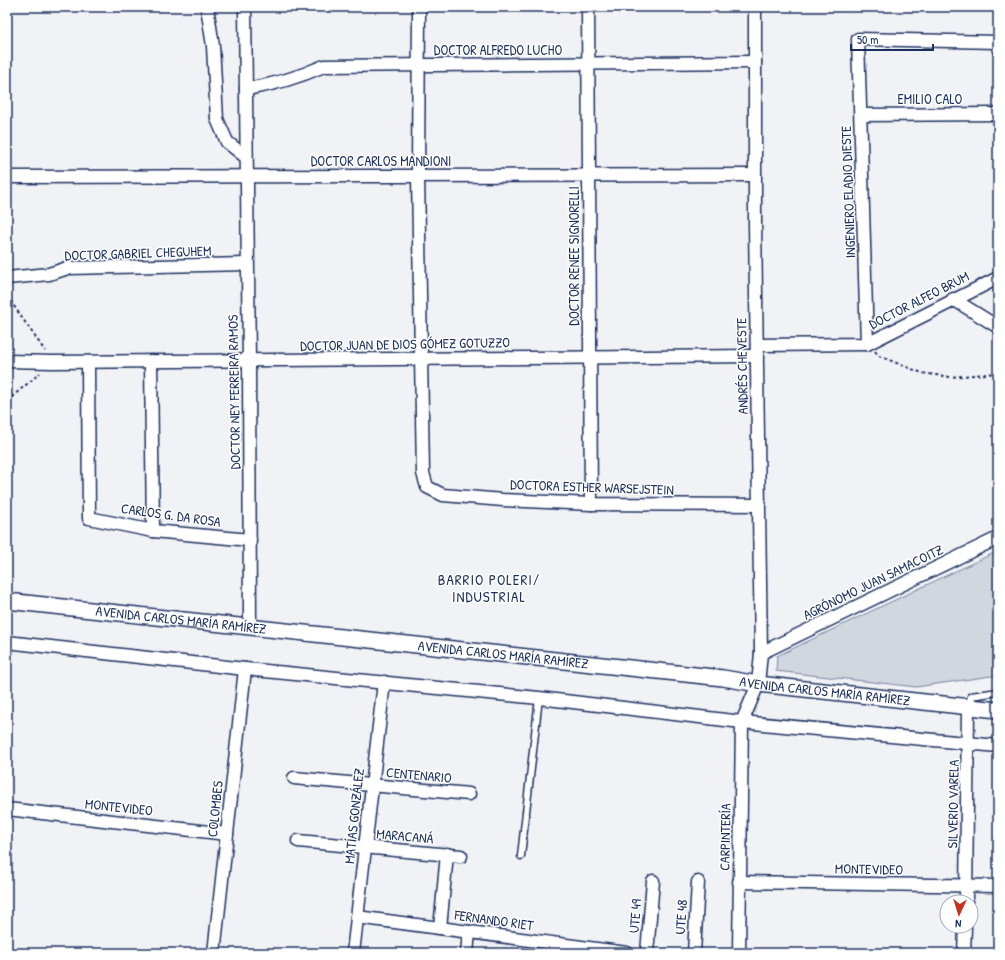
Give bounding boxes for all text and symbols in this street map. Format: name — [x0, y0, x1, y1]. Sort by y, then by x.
scale bar — [851, 26, 933, 52]
text: 50 m — [857, 31, 878, 48]
street label: DOCTOR ALFREDO LUCHO — [434, 40, 562, 59]
street label: EMILIO CALO — [898, 89, 963, 108]
street label: INGENIERO ELADIO DIESTE — [836, 126, 859, 259]
street label: DOCTOR CARLOS MANDIONI — [311, 151, 451, 170]
street label: DOCTOR RENEE SIGNORELLI — [564, 186, 583, 326]
street label: DOCTOR GABRIEL CHEGUHEM — [64, 240, 212, 265]
street label: DOCTOR ALFEO BRUM — [865, 266, 972, 333]
street label: DOCTOR NEY FERREIRA RAMOS — [223, 314, 244, 470]
street label: ANDRÉS CHEVESTE — [731, 317, 752, 415]
street label: DOCTOR JUAN DE DIOS GÓMEZ GOTUZZO — [300, 332, 510, 355]
street label: DOCTORA ESTHER WARSEJSTEIN — [510, 474, 674, 499]
street label: CARLOS G. DA ROSA — [120, 498, 222, 531]
street label: AGRÓNOMO JUAN SAMACOITZ — [800, 539, 946, 624]
district label: BARRIO POLERI/ INDUSTRIAL — [438, 569, 540, 607]
street label: AVENIDA CARLOS MARÍA RAMÍREZ — [95, 601, 267, 638]
street label: AVENIDA CARLOS MARÍA RAMÍREZ — [417, 635, 589, 672]
street label: AVENIDA CARLOS MARÍA RAMÍREZ — [738, 671, 911, 709]
street label: SILVERIO VARELA — [942, 759, 963, 849]
street label: CENTENARIO — [385, 762, 453, 787]
street label: MATÍAS GONZÁLEZ — [339, 767, 368, 865]
street label: COLOMBES — [202, 779, 227, 838]
street label: MONTEVIDEO — [84, 793, 154, 820]
street label: CARPINTERÍA — [714, 803, 735, 871]
street label: MARACANÁ — [376, 824, 434, 847]
street label: MONTEVIDEO — [835, 858, 903, 879]
north arrow — [939, 894, 979, 934]
street label: UTE 49 — [624, 898, 645, 934]
street label: UTE 48 — [670, 899, 691, 935]
street label: FERNANDO RIET — [452, 904, 535, 935]
text: N — [955, 917, 962, 931]

